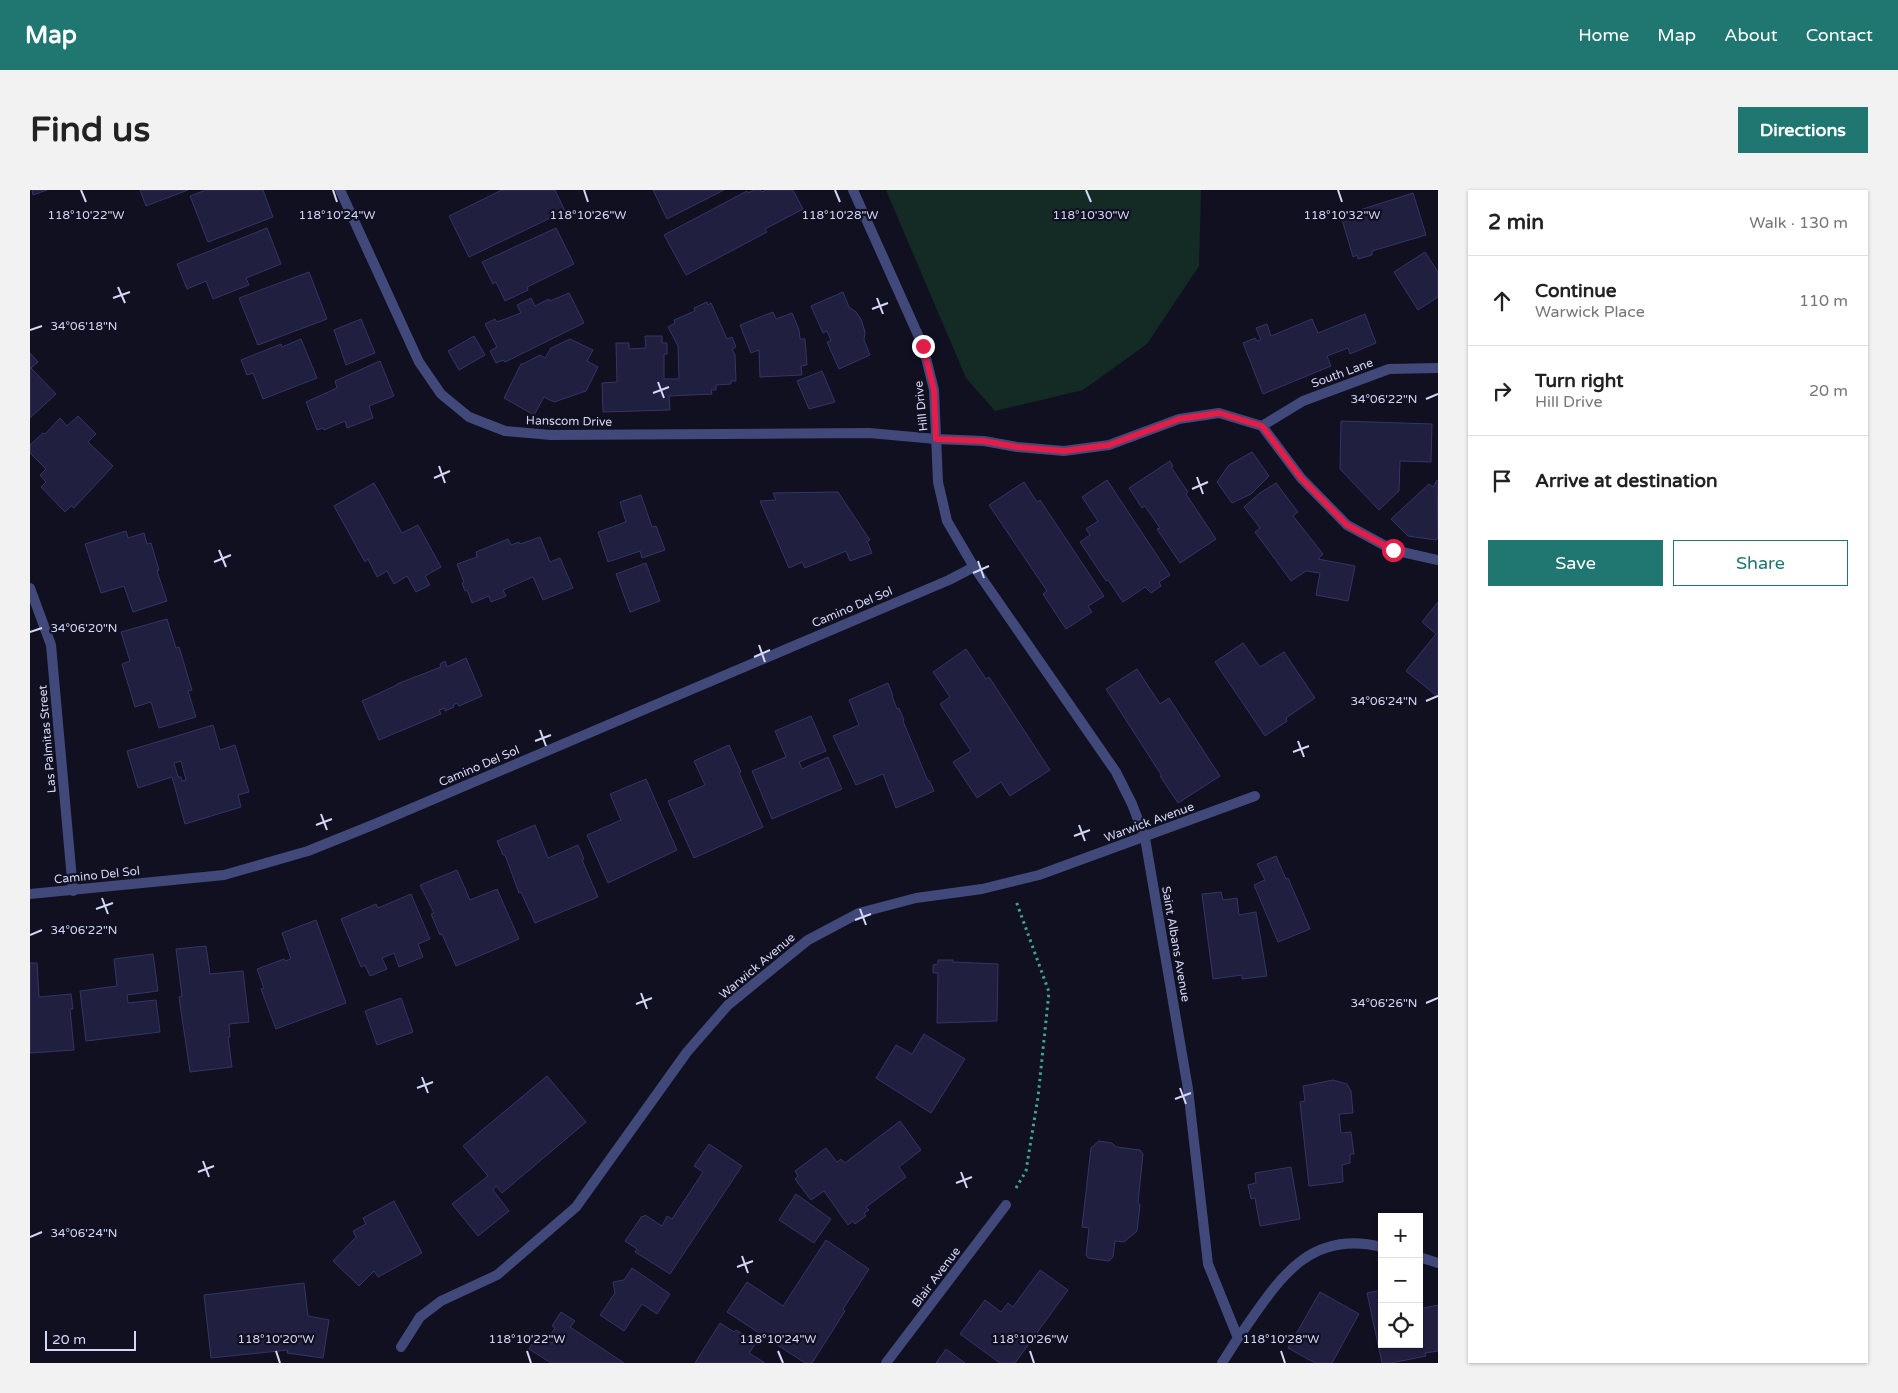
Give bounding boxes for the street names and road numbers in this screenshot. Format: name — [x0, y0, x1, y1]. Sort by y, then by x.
street label: South Lane — [1309, 355, 1375, 391]
street label: Hill Drive — [911, 380, 931, 432]
street label: Hanscom Drive — [526, 413, 612, 429]
street label: Camino Del Sol — [810, 584, 894, 630]
street label: Las Palmitas Street — [35, 684, 59, 794]
street label: Camino Del Sol — [437, 743, 521, 789]
street label: Warwick Avenue — [1102, 799, 1196, 845]
street label: Camino Del Sol — [53, 864, 141, 886]
street label: Saint Albans Avenue — [1159, 885, 1193, 1003]
street label: Warwick Avenue — [716, 930, 798, 1002]
street label: Blair Avenue — [909, 1244, 963, 1310]

